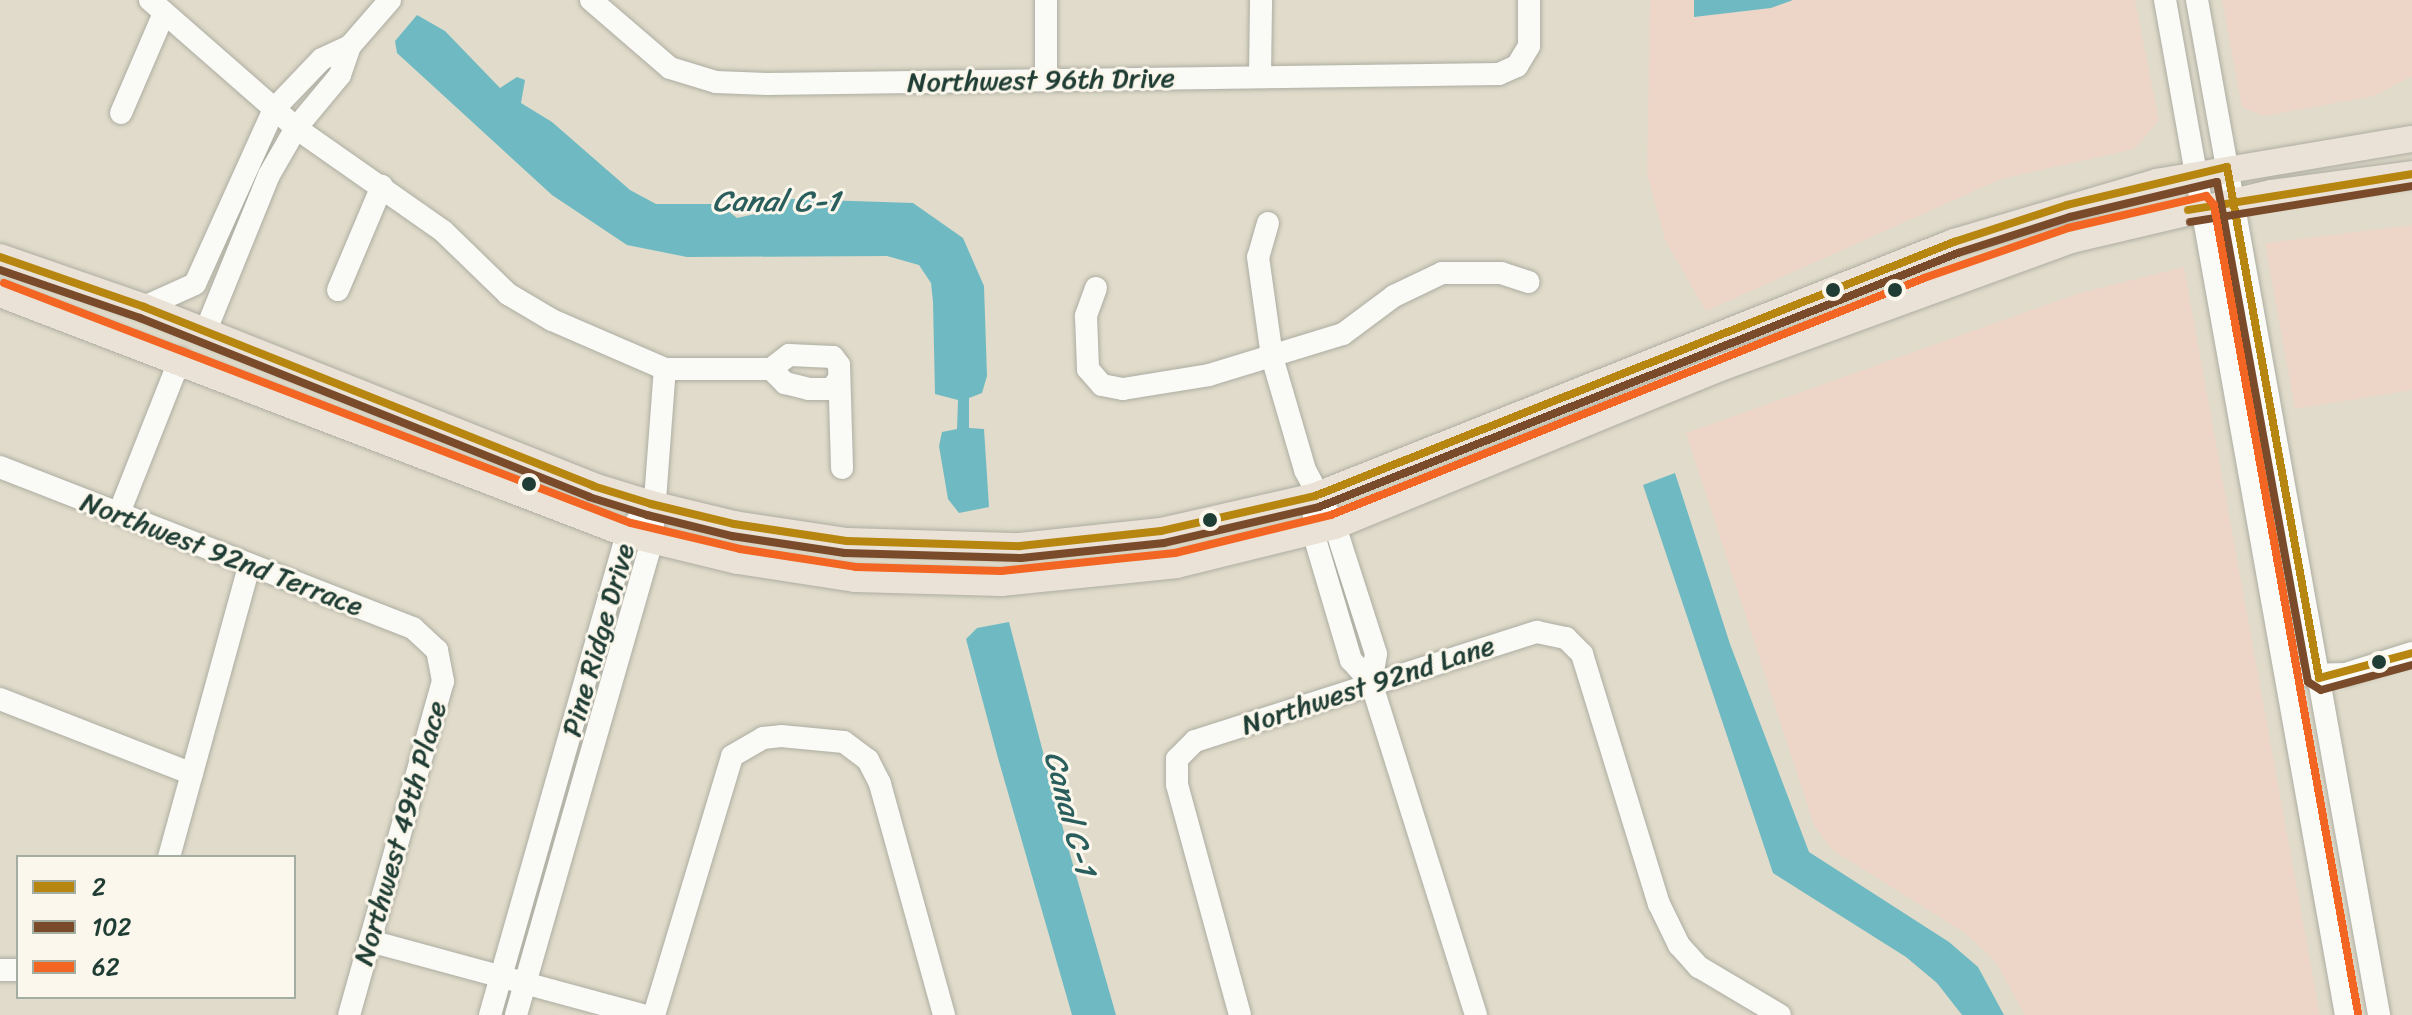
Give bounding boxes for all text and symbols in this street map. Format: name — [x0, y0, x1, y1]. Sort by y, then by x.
street label: Northwest 96th Drive — [907, 61, 1175, 99]
water label: Canal C-1 — [713, 183, 839, 219]
unlabelled marker — [1825, 282, 1841, 298]
unlabelled marker — [1887, 282, 1903, 298]
unlabelled marker — [521, 476, 537, 492]
street label: Northwest 92nd Terrace — [76, 485, 368, 623]
unlabelled marker — [1202, 512, 1218, 528]
street label: Pine Ridge Drive — [554, 539, 642, 741]
street label: Northwest 92nd Lane — [1237, 628, 1499, 742]
unlabelled marker — [2371, 654, 2387, 670]
street label: Northwest 49th Place — [346, 697, 454, 969]
water label: Canal C-1 — [1036, 747, 1104, 879]
legend — [16, 855, 296, 999]
text: 2 — [92, 866, 106, 908]
text: 102 — [92, 906, 131, 948]
text: 62 — [92, 946, 119, 988]

